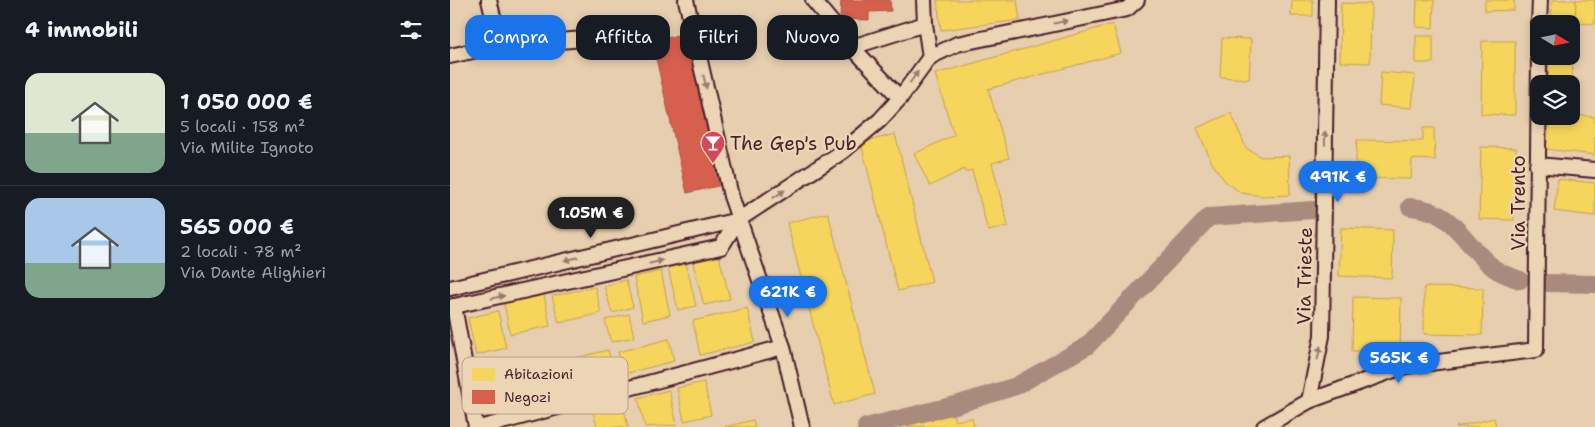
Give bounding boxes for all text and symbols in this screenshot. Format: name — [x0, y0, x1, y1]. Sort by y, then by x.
chip: Compra — [465, 15, 566, 60]
chip: Affitta — [576, 15, 670, 60]
chip: Filtri — [680, 15, 757, 60]
chip: Nuovo — [767, 15, 858, 60]
north arrow — [1530, 15, 1580, 65]
map controls — [1530, 15, 1580, 125]
text: 4 immobili — [25, 16, 138, 44]
icon: filters — [397, 16, 425, 44]
one-way arrow — [1054, 17, 1070, 25]
one-way arrow — [909, 71, 920, 84]
one-way arrow — [701, 74, 709, 89]
button: layers — [1530, 75, 1580, 125]
text: 1 050 000 € — [180, 88, 312, 116]
icon: home — [65, 93, 125, 153]
text: 5 locali · 158 m² — [180, 116, 305, 137]
bar icon: The Gep's Pub — [700, 130, 726, 164]
one-way arrow — [1321, 130, 1329, 146]
place label: The Gep's Pub — [730, 131, 857, 156]
text: Via Milite Ignoto — [180, 137, 314, 158]
street label: Via Trento — [1506, 155, 1531, 251]
pin: 491K € — [1297, 160, 1379, 203]
text: 491K € — [1310, 166, 1366, 187]
one-way arrow — [772, 189, 786, 199]
pin: 1.05M € — [545, 196, 637, 239]
text: 1.05M € — [558, 202, 624, 223]
text: 565 000 € — [180, 213, 294, 241]
icon: home — [65, 218, 125, 278]
street label: Via Trieste — [1291, 227, 1318, 325]
text: 2 locali · 78 m² — [180, 241, 302, 262]
one-way arrow — [564, 255, 579, 263]
one-way arrow — [649, 257, 665, 265]
text: Via Dante Alighieri — [180, 262, 326, 283]
pin: 621K € — [747, 276, 829, 318]
text: 621K € — [760, 281, 816, 302]
one-way arrow — [490, 293, 505, 301]
pin: 565K € — [1358, 342, 1440, 384]
one-way arrow — [1315, 345, 1323, 361]
text: 565K € — [1370, 347, 1428, 368]
legend — [462, 357, 628, 414]
text: Abitazioni — [504, 365, 573, 383]
text: Negozi — [504, 388, 551, 406]

